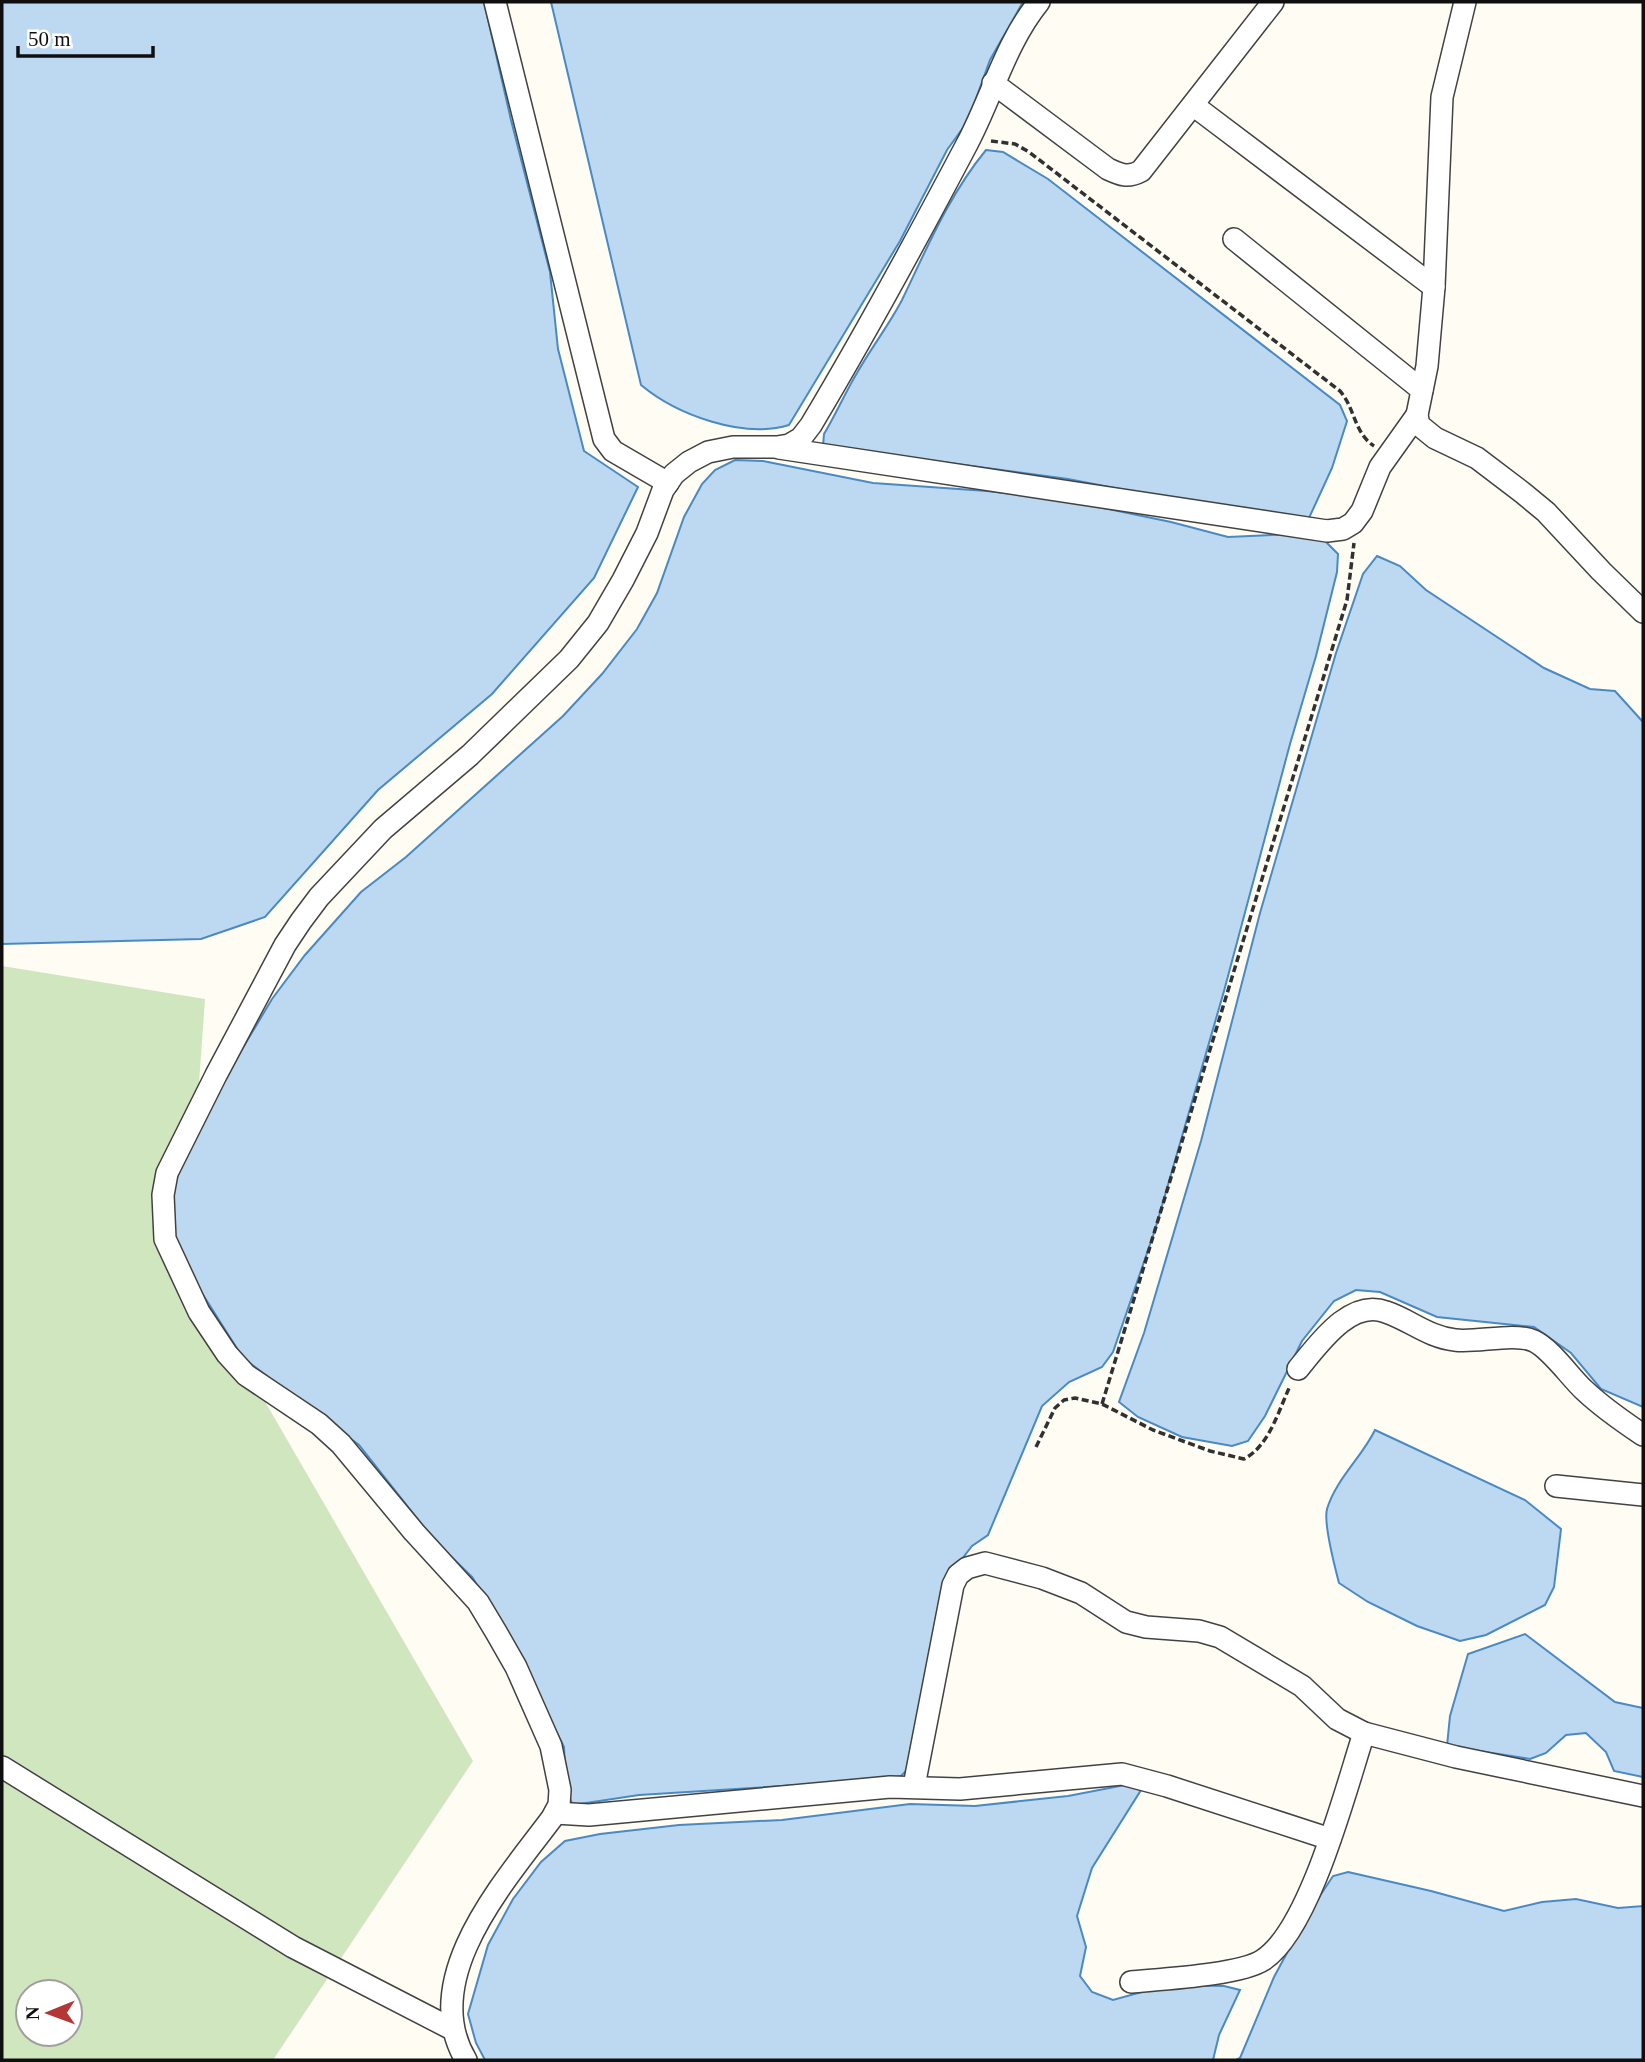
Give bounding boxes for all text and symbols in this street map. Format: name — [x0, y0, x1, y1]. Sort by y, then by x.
scale bar — [18, 14, 152, 58]
text: 50 m — [28, 27, 71, 51]
north arrow — [14, 1978, 84, 2048]
text: N — [22, 2006, 43, 2020]

